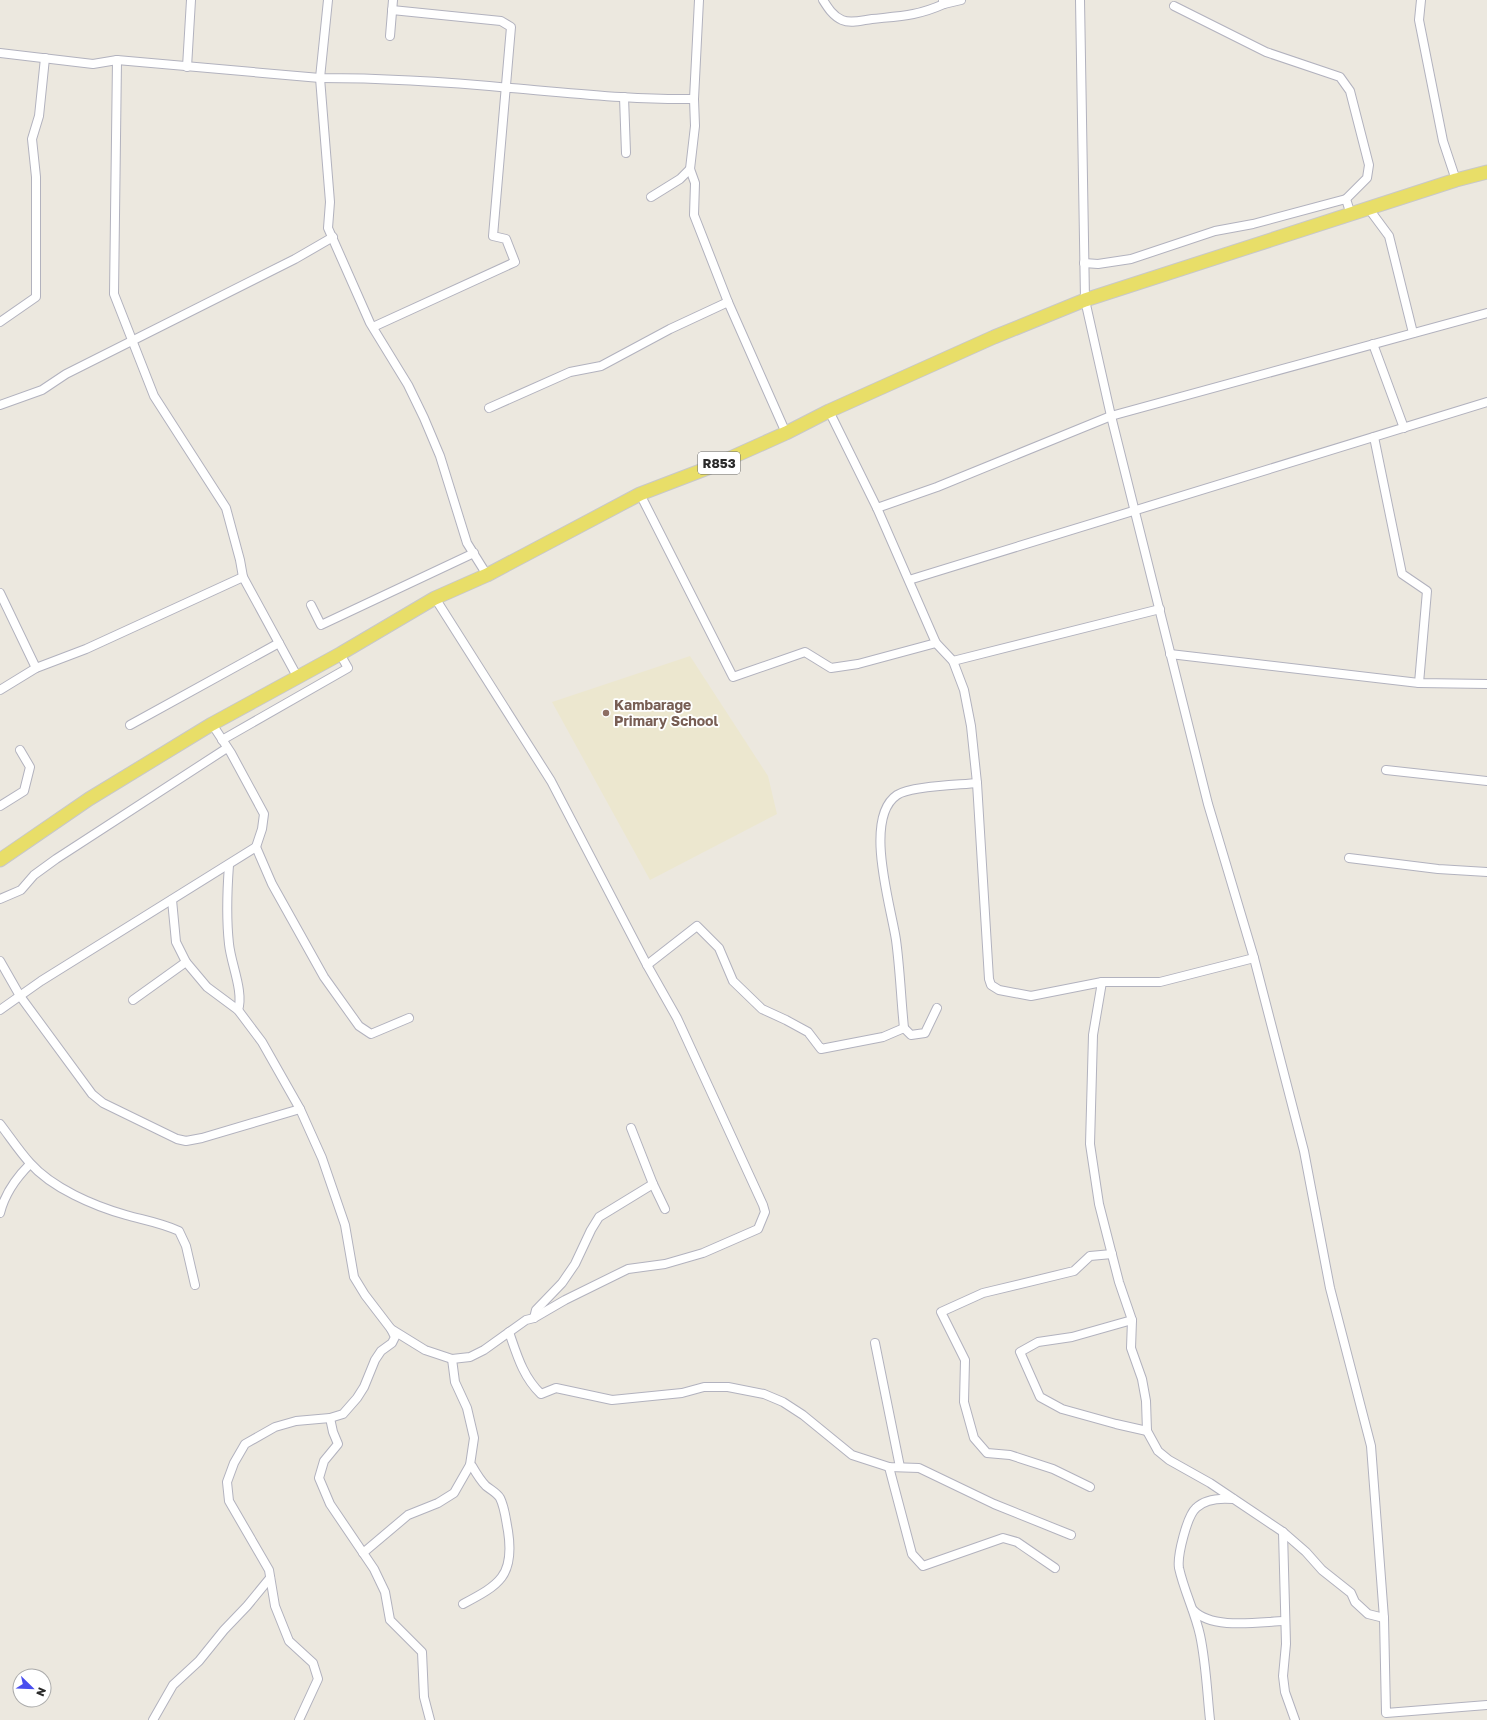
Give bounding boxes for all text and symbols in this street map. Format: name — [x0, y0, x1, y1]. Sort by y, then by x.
road number: R853 — [698, 452, 740, 474]
place label: Kambarage Primary School — [614, 696, 718, 729]
marker: Kambarage Primary School — [601, 708, 611, 718]
north arrow — [12, 1668, 52, 1708]
text: N — [34, 1686, 49, 1698]

